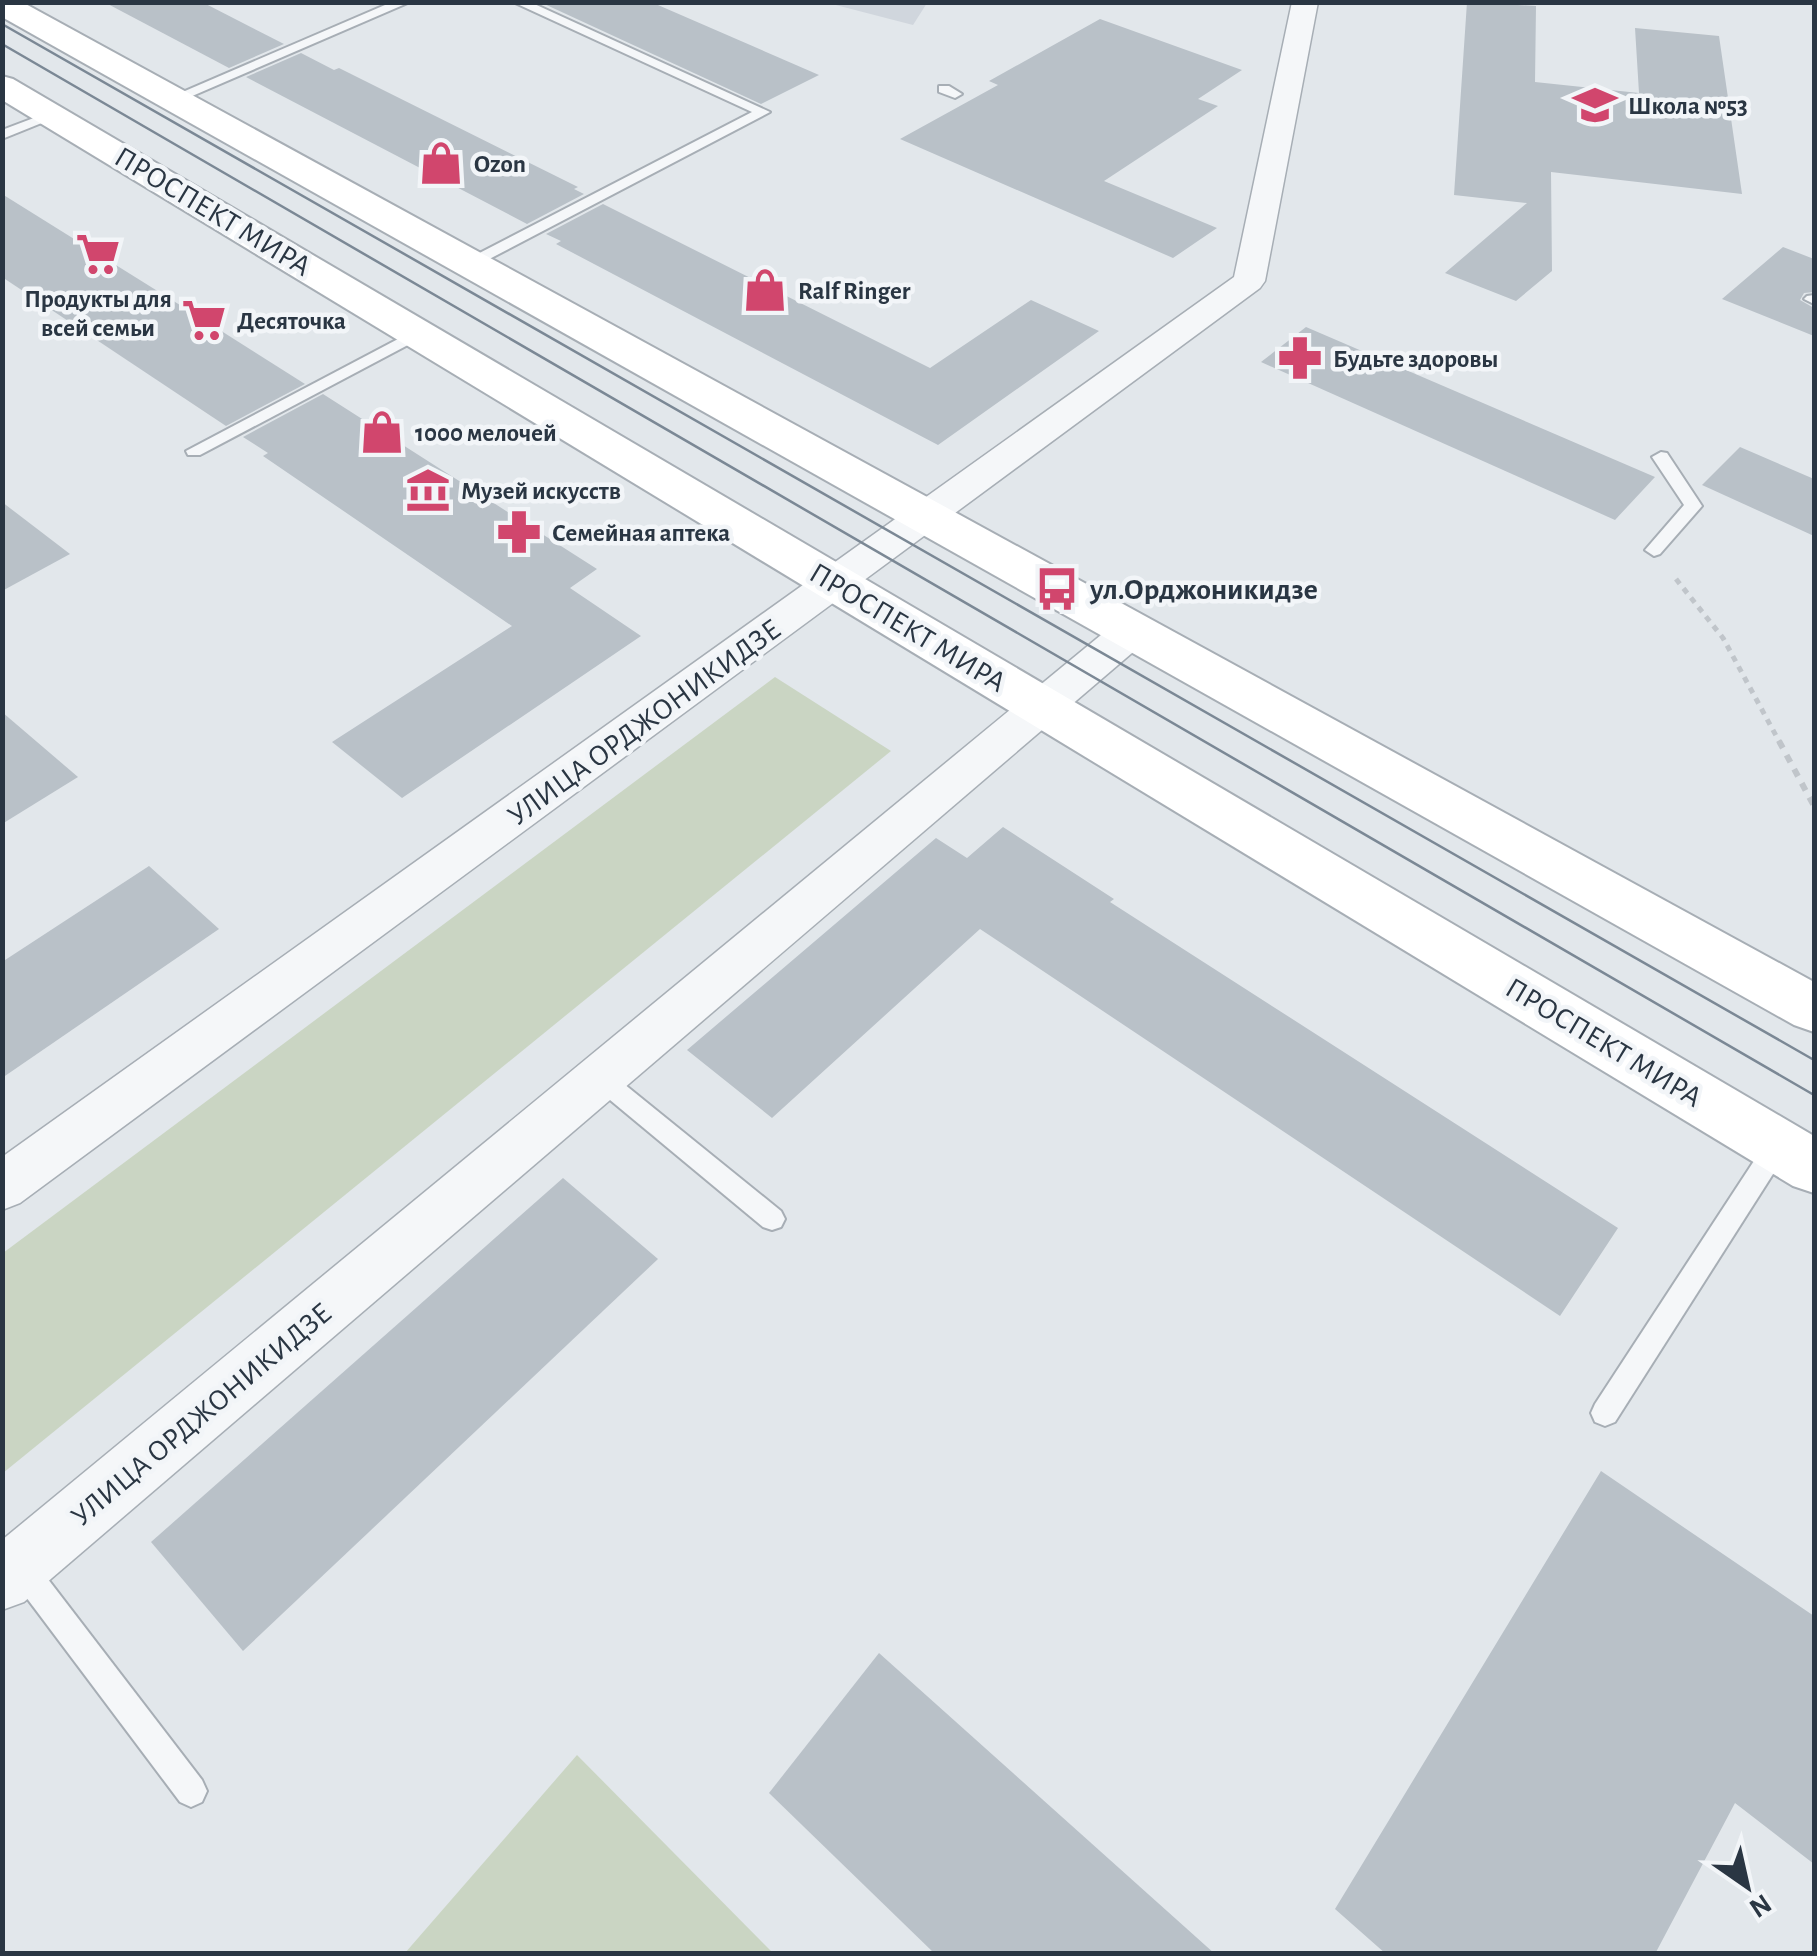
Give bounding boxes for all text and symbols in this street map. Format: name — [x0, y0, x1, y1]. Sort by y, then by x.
school or university icon: Школа №53 — [1571, 81, 1619, 129]
place label: Школа №53 — [1628, 94, 1748, 119]
shop icon: Ozon — [417, 139, 465, 187]
street label: ПРОСПЕКТ МИРА — [109, 142, 316, 282]
place label: Ozon — [474, 152, 526, 177]
supermarket icon: Продукты для всей семьи — [74, 230, 122, 278]
shop icon: Ralf Ringer — [741, 266, 789, 314]
place label: Ralf Ringer — [798, 279, 911, 304]
place label: Продукты для всей семьи — [24, 287, 172, 341]
supermarket icon: Десяточка — [180, 296, 228, 344]
place label: Десяточка — [237, 309, 346, 334]
pharmacy icon: Будьте здоровы — [1276, 334, 1324, 382]
place label: Будьте здоровы — [1333, 347, 1498, 372]
shop icon: 1000 мелочей — [358, 408, 406, 456]
place label: 1000 мелочей — [415, 421, 557, 446]
museum icon: Музей искусств — [404, 466, 452, 514]
place label: Музей искусств — [461, 479, 621, 504]
pharmacy icon: Семейная аптека — [495, 508, 543, 556]
place label: Семейная аптека — [552, 521, 730, 546]
street label: ПРОСПЕКТ МИРА — [804, 558, 1011, 698]
bus stop icon: ул.Орджоникидзе — [1033, 565, 1081, 613]
place label: ул.Орджоникидзе — [1089, 575, 1318, 605]
street label: УЛИЦА ОРДЖОНИКИДЗЕ — [503, 614, 787, 832]
street label: ПРОСПЕКТ МИРА — [1500, 973, 1707, 1113]
street label: УЛИЦА ОРДЖОНИКИДЗЕ — [66, 1297, 337, 1532]
north arrow — [1697, 1836, 1797, 1936]
text: N — [1744, 1888, 1776, 1922]

